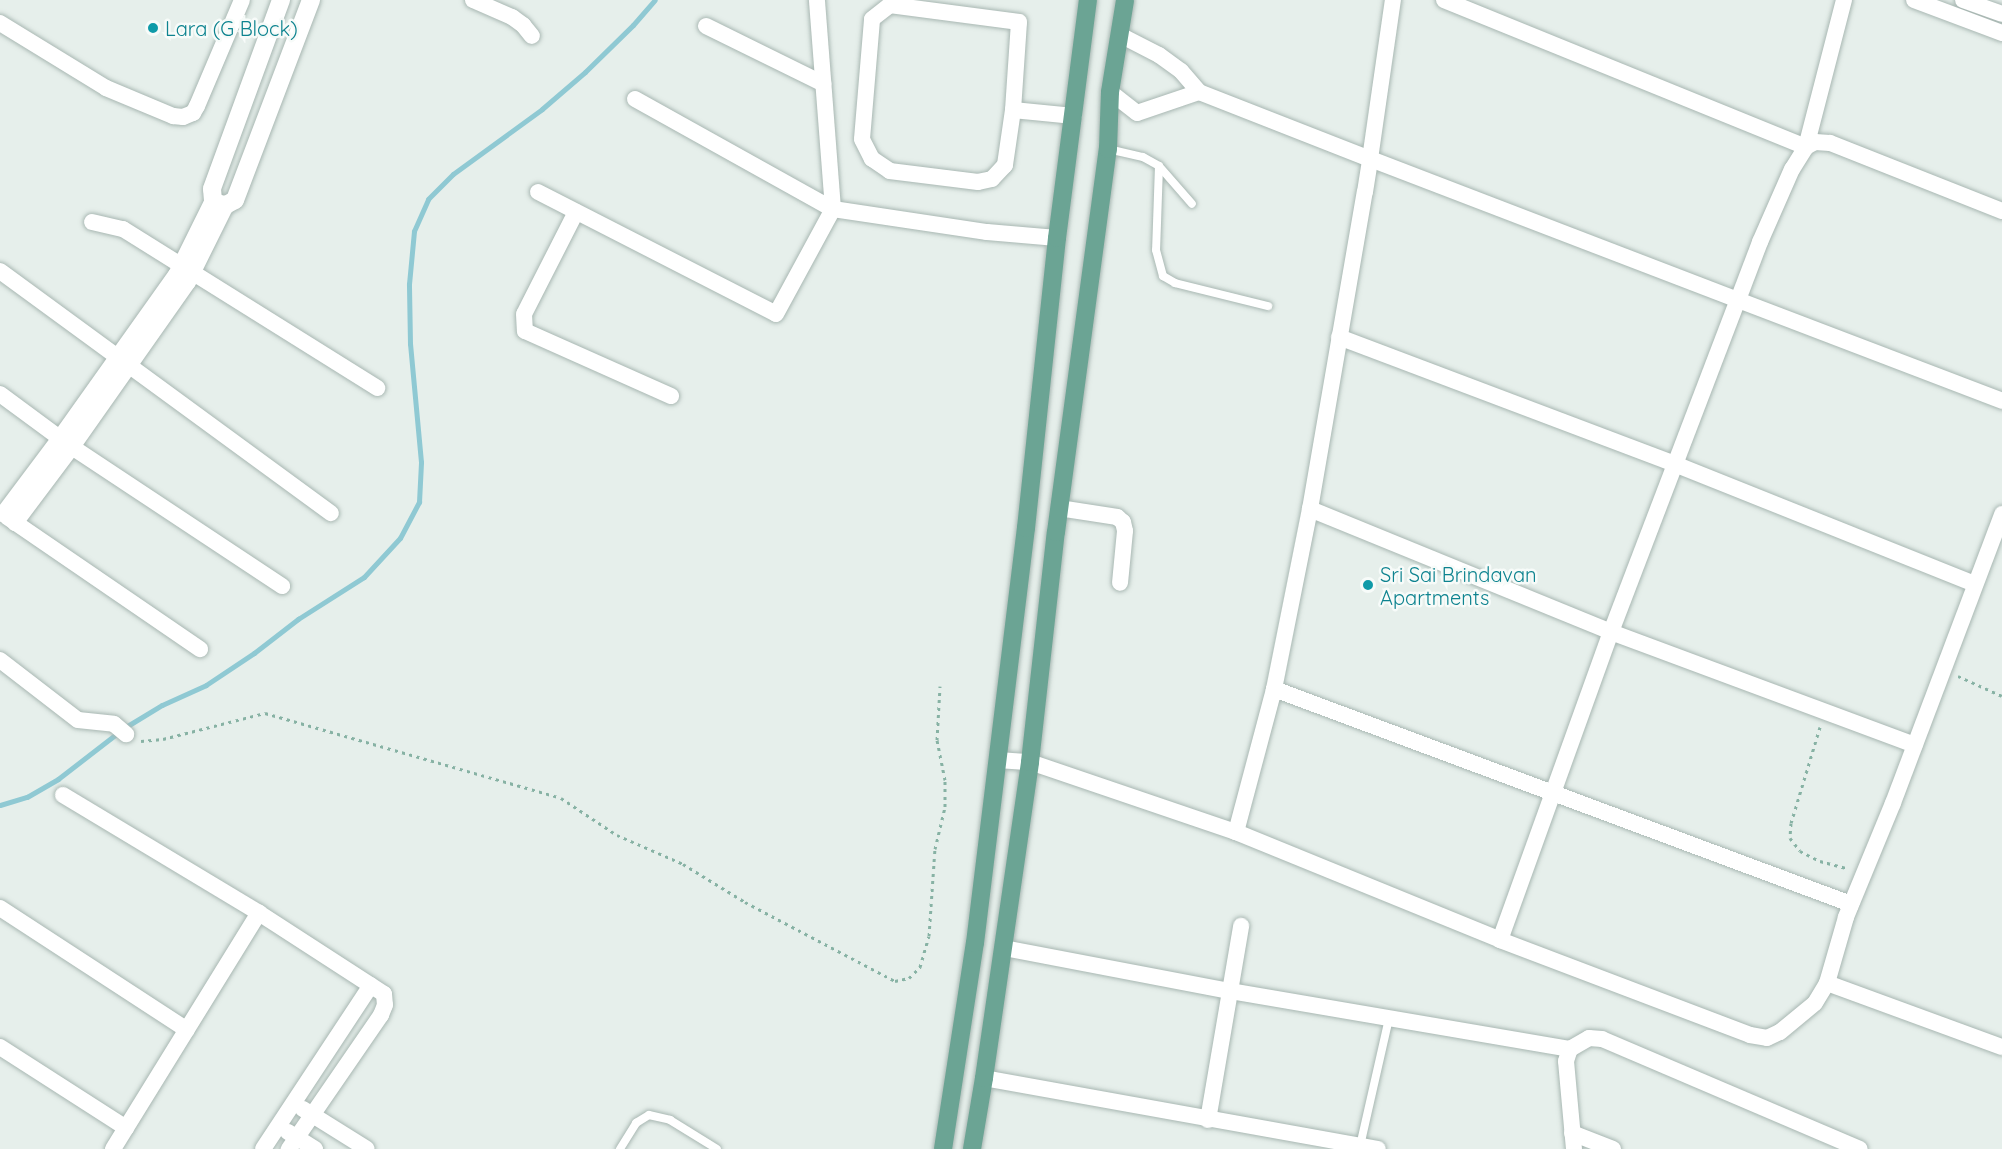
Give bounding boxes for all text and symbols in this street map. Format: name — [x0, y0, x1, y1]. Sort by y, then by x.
place label: Lara (G Block) — [165, 16, 298, 40]
marker: Lara (G Block) — [146, 21, 160, 35]
place label: Sri Sai Brindavan Apartments — [1380, 562, 1537, 609]
marker: Sri Sai Brindavan Apartments — [1361, 578, 1375, 592]

